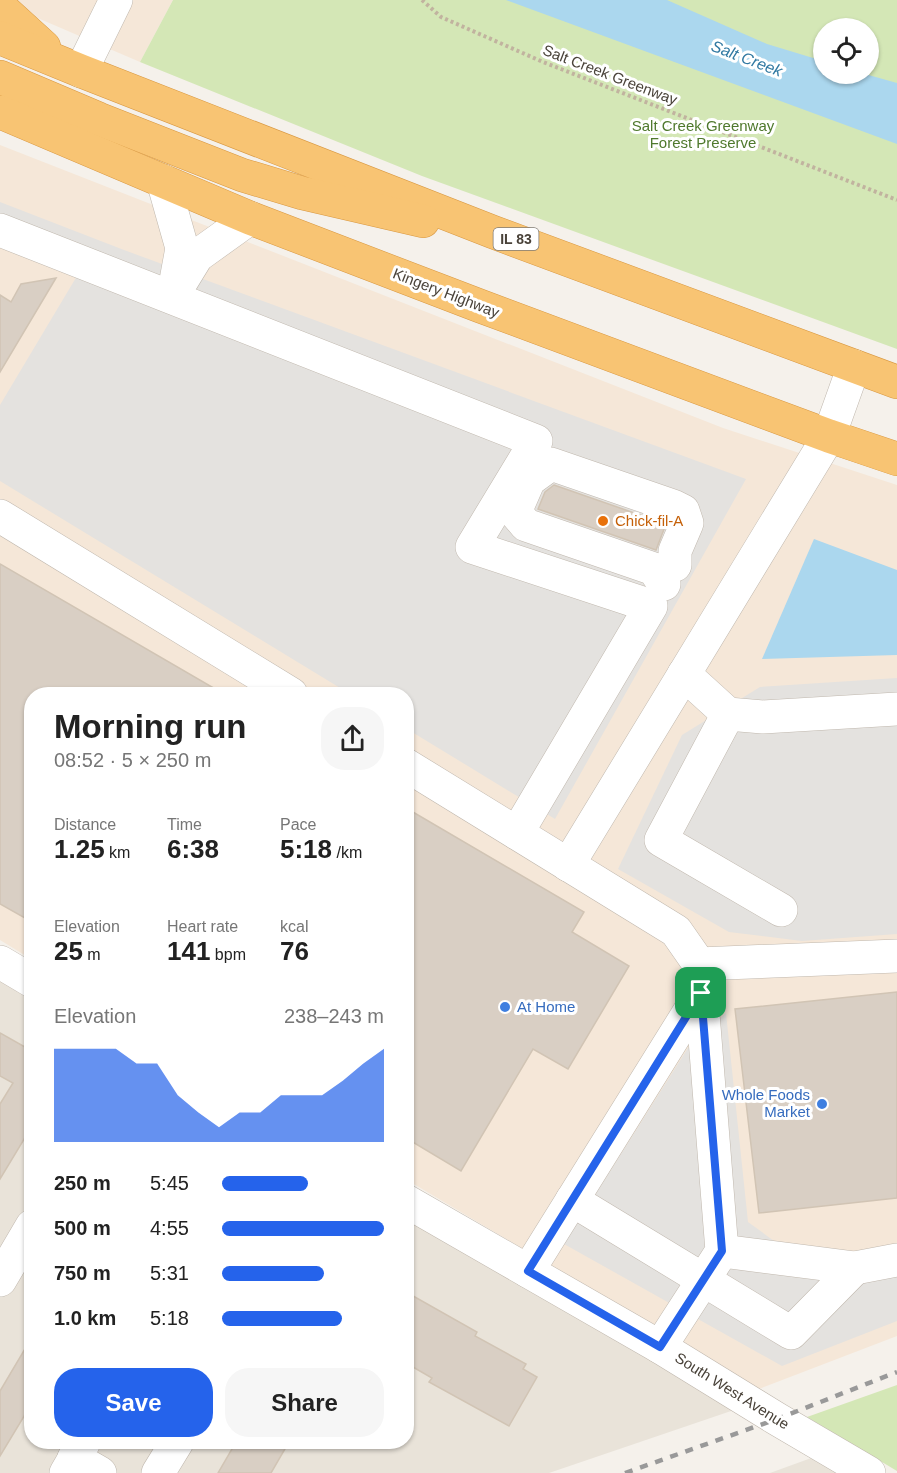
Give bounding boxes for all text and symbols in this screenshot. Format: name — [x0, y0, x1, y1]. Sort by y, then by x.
map controls — [813, 18, 879, 84]
button: locate — [813, 18, 879, 84]
water label: Salt Creek — [709, 37, 786, 80]
street label: Salt Creek Greenway — [541, 41, 680, 108]
park label: Salt Creek Greenway Forest Preserve — [632, 117, 775, 151]
road number: IL 83 — [494, 228, 538, 250]
street label: Kingery Highway — [391, 264, 502, 321]
place label: Chick-fil-A — [615, 512, 683, 529]
marker: Chick-fil-A — [596, 514, 610, 528]
button: share — [321, 707, 384, 770]
text: Morning run — [54, 708, 246, 745]
text: 08:52 · 5 × 250 m — [54, 749, 211, 771]
text: Distance — [54, 816, 116, 833]
text: Time — [167, 816, 202, 833]
text: Pace — [280, 816, 316, 833]
text: 1.25 — [54, 834, 105, 864]
text: 6:38 — [167, 834, 219, 864]
text: 5:18 — [280, 834, 332, 864]
text: km — [105, 844, 130, 861]
text: /km — [332, 844, 362, 861]
text: Elevation — [54, 918, 120, 935]
text: Heart rate — [167, 918, 238, 935]
text: kcal — [280, 918, 308, 935]
text: 25 — [54, 936, 83, 966]
text: 141 — [167, 936, 210, 966]
text: 76 — [280, 936, 309, 966]
text: m — [83, 946, 101, 963]
text: bpm — [210, 946, 246, 963]
pin — [675, 967, 726, 1018]
icon: arrive — [684, 976, 717, 1009]
place label: At Home — [517, 998, 575, 1015]
marker: At Home — [498, 1000, 512, 1014]
text: Elevation — [54, 1005, 136, 1027]
text: 238–243 m — [284, 1005, 384, 1027]
place label: Whole Foods Market — [722, 1086, 811, 1120]
marker: Whole Foods Market — [815, 1097, 829, 1111]
text: 250 m — [54, 1172, 111, 1194]
text: 5:45 — [150, 1172, 189, 1194]
text: 500 m — [54, 1217, 111, 1239]
text: 4:55 — [150, 1217, 189, 1239]
text: 750 m — [54, 1262, 111, 1284]
text: 5:31 — [150, 1262, 189, 1284]
text: 1.0 km — [54, 1307, 116, 1329]
text: 5:18 — [150, 1307, 189, 1329]
street label: South West Avenue — [672, 1349, 792, 1433]
button: Save — [54, 1368, 213, 1437]
button: Share — [225, 1368, 384, 1437]

